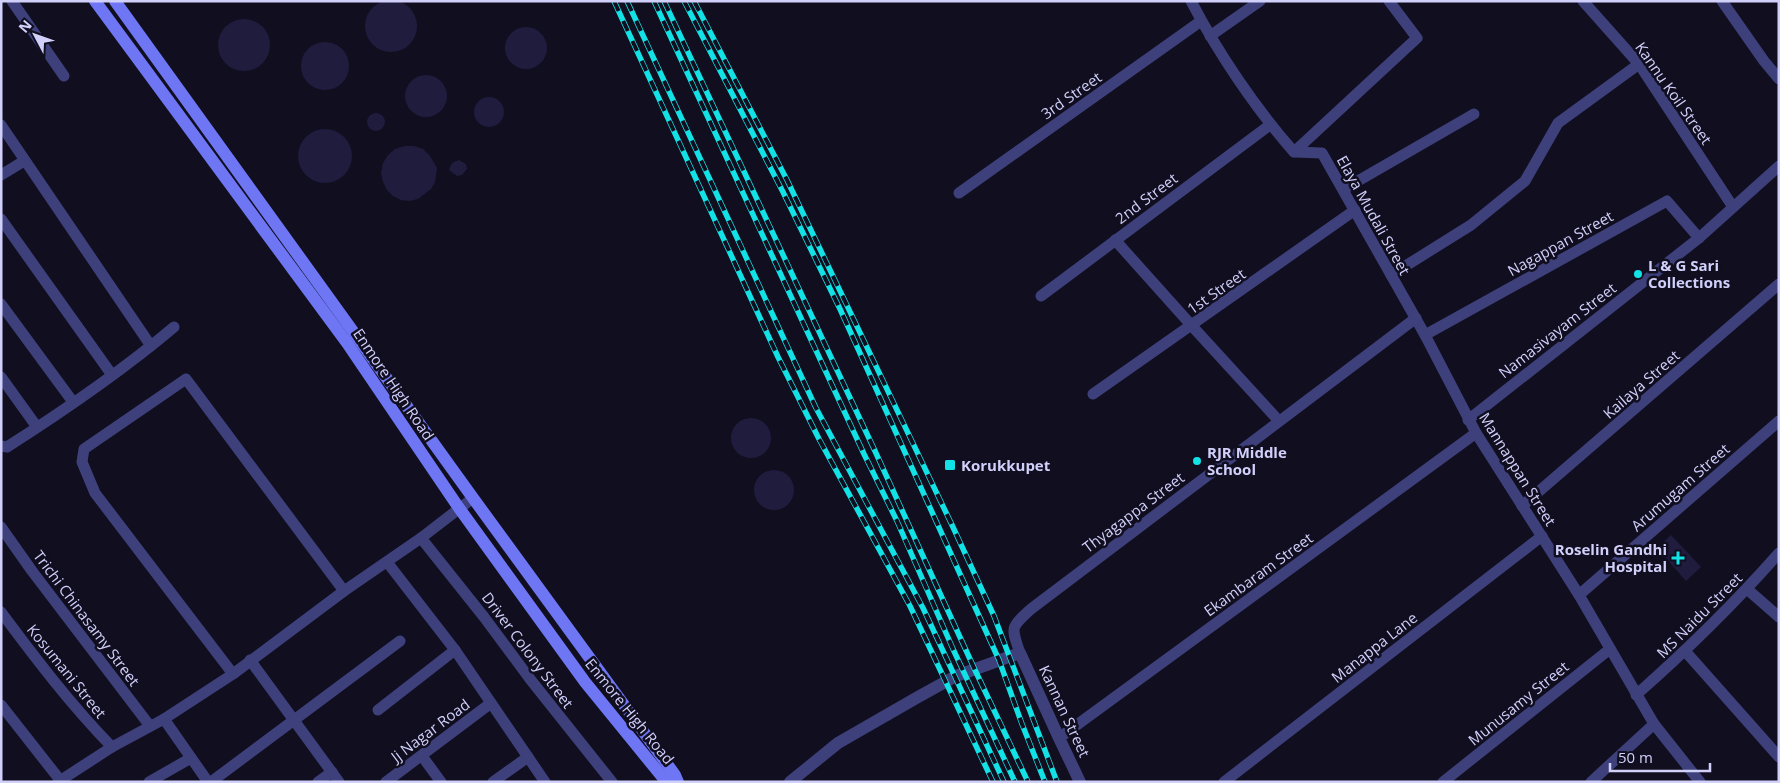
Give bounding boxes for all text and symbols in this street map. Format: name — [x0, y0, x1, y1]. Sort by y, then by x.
north arrow — [10, 10, 60, 60]
text: N — [14, 16, 36, 37]
street label: Kannu Koil Street — [1631, 38, 1717, 148]
street label: 3rd Street — [1037, 67, 1105, 123]
street label: Elaya Mudali Street — [1333, 152, 1415, 278]
street label: 2nd Street — [1111, 168, 1181, 228]
street label: Nagappan Street — [1504, 206, 1616, 280]
place label: L & G Sari Collections — [1648, 255, 1730, 292]
street label: 1st Street — [1183, 264, 1249, 318]
marker: L & G Sari Collections — [1632, 268, 1644, 280]
street label: Namasivayam Street — [1494, 278, 1620, 382]
street label: Enmore High Road — [349, 324, 439, 444]
street label: Kailaya Street — [1599, 345, 1683, 423]
street label: Mannappan Street — [1475, 408, 1561, 530]
street label: Arumugam Street — [1627, 439, 1733, 535]
place label: RJR Middle School — [1207, 442, 1287, 479]
place label: Korukkupet — [961, 455, 1051, 475]
marker: RJR Middle School — [1191, 455, 1203, 467]
marker: Korukkupet — [943, 458, 957, 472]
street label: Thyagappa Street — [1078, 467, 1188, 557]
street label: Ekambaram Street — [1199, 528, 1317, 620]
place label: Roselin Gandhi Hospital — [1555, 539, 1667, 576]
street label: Trichi Chinasamy Street — [29, 546, 145, 690]
marker: Roselin Gandhi Hospital — [1671, 551, 1685, 565]
street label: MS Naidu Street — [1652, 568, 1746, 662]
street label: Driver Colony Street — [478, 588, 578, 712]
street label: Manappa Lane — [1327, 607, 1421, 687]
street label: Kosumani Street — [23, 620, 111, 722]
street label: Enmore High Road — [581, 654, 679, 768]
street label: Munusamy Street — [1464, 656, 1572, 750]
street label: Kannan Street — [1035, 662, 1095, 760]
street label: Jj Nagar Road — [385, 694, 473, 767]
scale bar — [1610, 740, 1710, 772]
text: 50 m — [1618, 747, 1653, 767]

